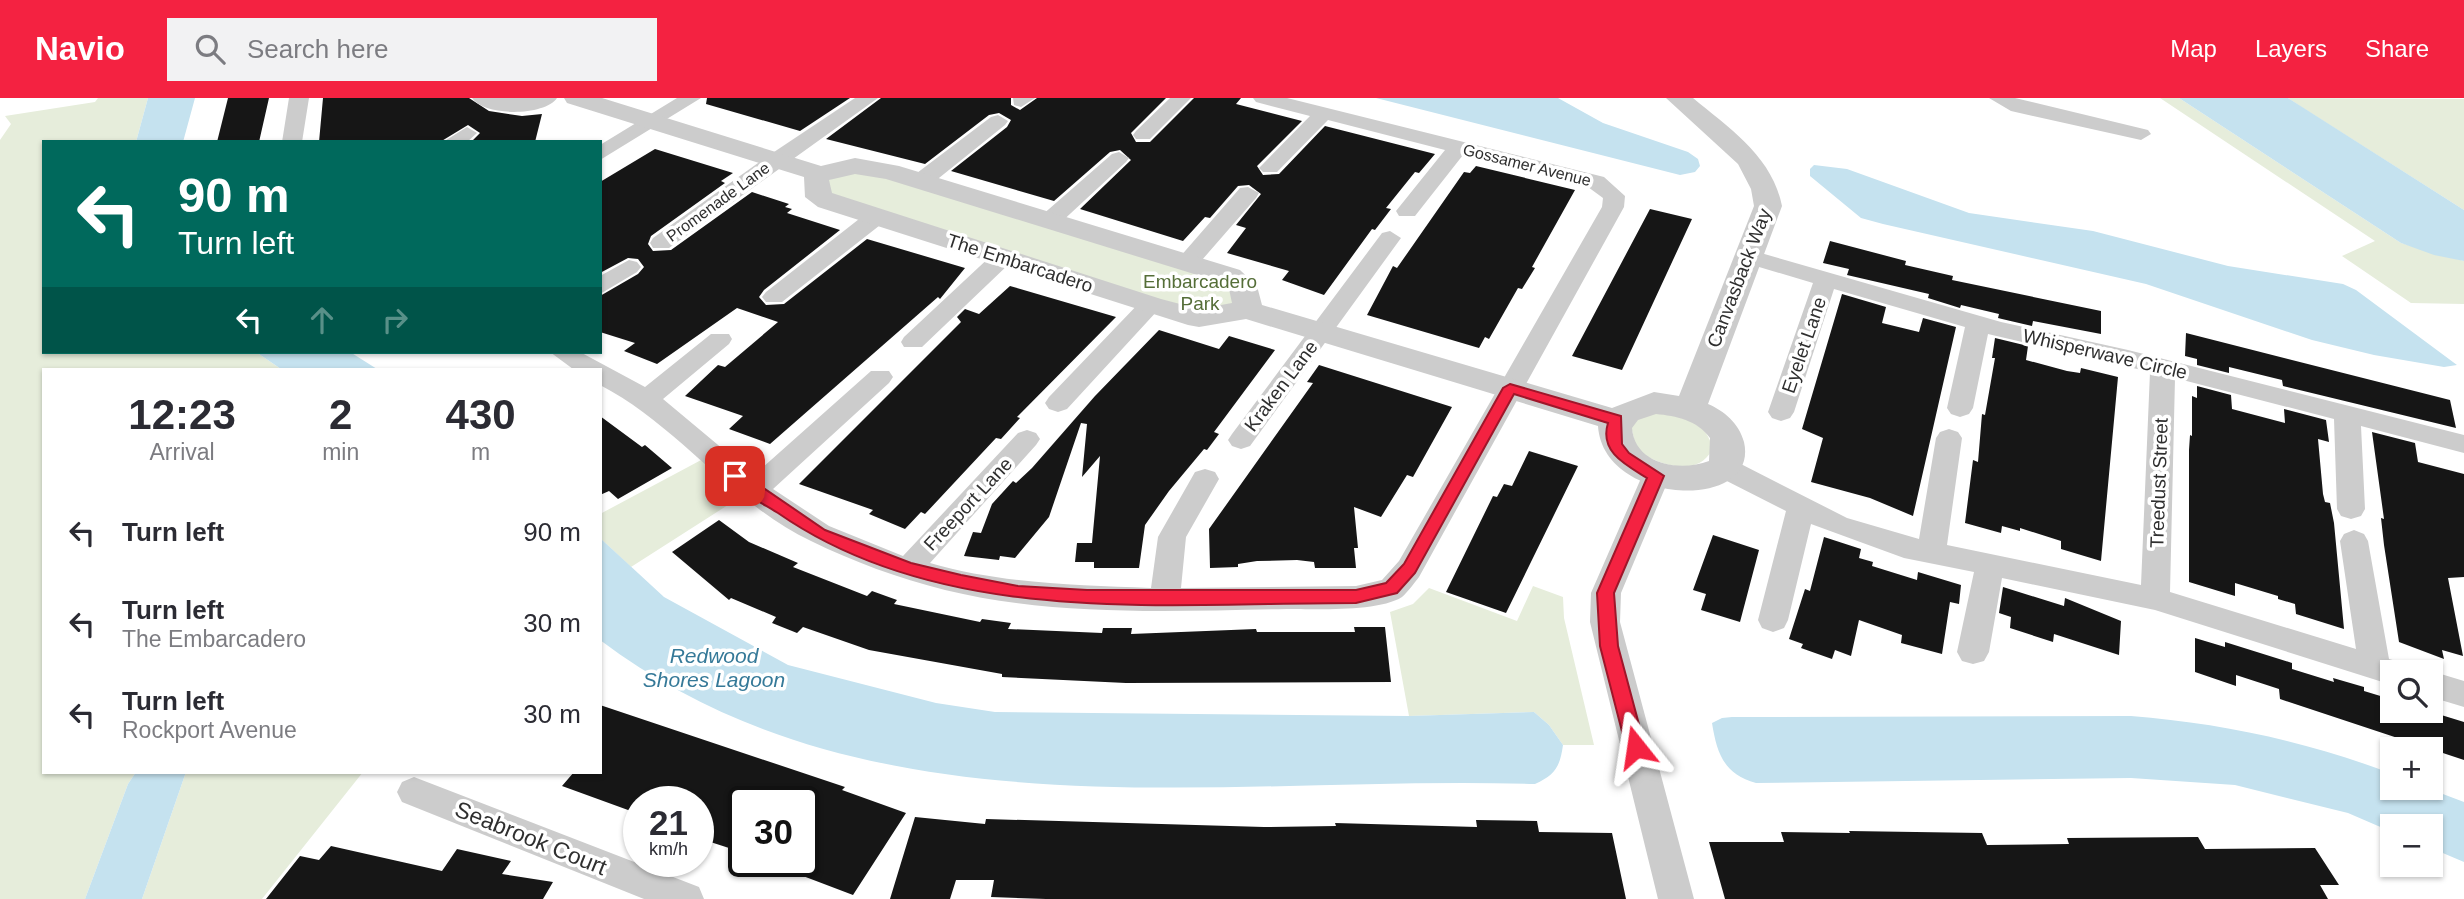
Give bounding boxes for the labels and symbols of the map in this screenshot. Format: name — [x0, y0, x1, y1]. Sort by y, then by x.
street label: Gossamer Avenue — [1461, 141, 1593, 189]
street label: Promenade Lane — [663, 159, 773, 245]
street label: Canvasback Way — [1703, 205, 1775, 350]
street label: The Embarcadero — [944, 230, 1096, 296]
park label: Embarcadero Park — [1143, 271, 1257, 314]
street label: Eyelet Lane — [1778, 294, 1830, 396]
street label: Whisperwave Circle — [2021, 325, 2189, 383]
street label: Kraken Lane — [1240, 337, 1322, 435]
street label: Treedust Street — [2146, 417, 2172, 548]
pin — [705, 446, 765, 506]
street label: Freeport Lane — [920, 453, 1016, 555]
water label: Redwood Shores Lagoon — [643, 644, 785, 691]
position arrow — [1599, 710, 1673, 784]
speed limit sign: 30 — [728, 786, 819, 877]
street label: Seabrook Court — [451, 796, 611, 880]

